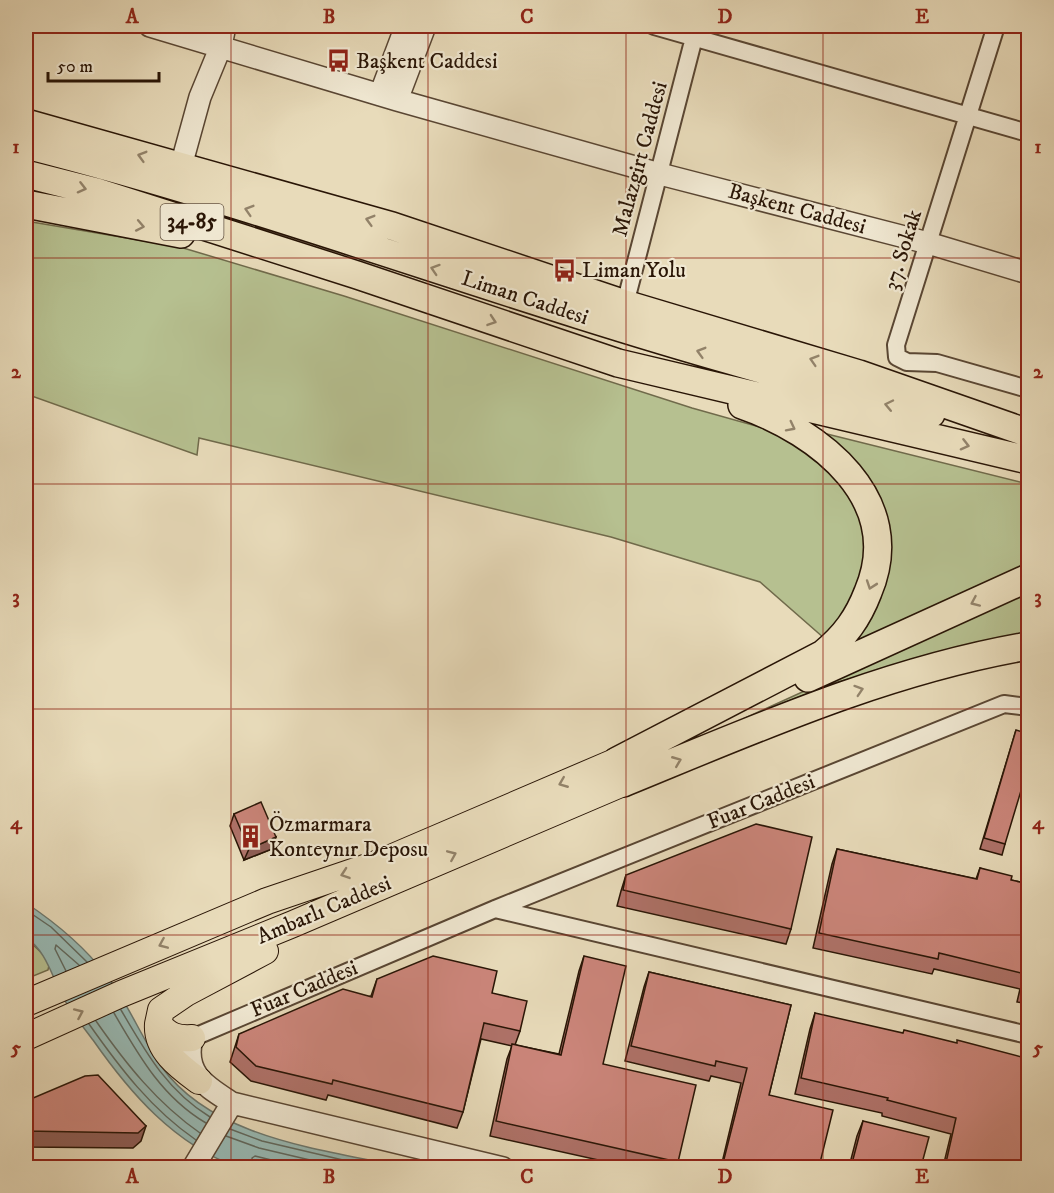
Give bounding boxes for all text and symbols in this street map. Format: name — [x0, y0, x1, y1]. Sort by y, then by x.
text: A — [125, 5, 140, 30]
text: B — [323, 5, 335, 30]
text: C — [520, 5, 534, 30]
text: D — [718, 5, 733, 30]
text: E — [915, 5, 929, 30]
scale bar — [48, 45, 159, 83]
bus stop icon: Başkent Caddesi — [325, 48, 351, 74]
place label: Başkent Caddesi — [356, 48, 498, 75]
text: 50 m — [57, 56, 93, 78]
street label: Malazgirt Caddesi — [606, 79, 674, 239]
text: 1 — [12, 135, 20, 160]
text: 1 — [1034, 135, 1042, 160]
one-way arrow — [137, 150, 147, 163]
street label: Başkent Caddesi — [725, 178, 869, 240]
one-way arrow — [77, 181, 87, 194]
road number: 34-85 — [160, 204, 224, 240]
one-way arrow — [244, 205, 255, 217]
street label: 37. Sokak — [878, 206, 928, 294]
one-way arrow — [365, 215, 376, 227]
one-way arrow — [135, 219, 145, 232]
bus stop icon: Liman Yolu — [551, 257, 577, 283]
place label: Liman Yolu — [582, 257, 686, 284]
one-way arrow — [430, 263, 441, 276]
street label: Liman Caddesi — [458, 265, 592, 331]
one-way arrow — [486, 313, 497, 326]
one-way arrow — [697, 347, 707, 359]
one-way arrow — [809, 355, 820, 367]
text: 2 — [11, 360, 22, 385]
text: 2 — [1033, 360, 1044, 385]
one-way arrow — [884, 399, 894, 412]
one-way arrow — [784, 420, 795, 431]
one-way arrow — [959, 437, 969, 450]
one-way arrow — [865, 579, 878, 590]
text: 3 — [12, 585, 20, 610]
text: 3 — [1034, 585, 1042, 610]
one-way arrow — [971, 595, 982, 607]
one-way arrow — [853, 685, 864, 697]
one-way arrow — [671, 756, 682, 768]
street label: Fuar Caddesi — [703, 768, 819, 836]
one-way arrow — [558, 776, 569, 788]
text: 4 — [10, 811, 23, 836]
place label: Özmarmara Konteynır Deposu — [269, 811, 428, 863]
text: 4 — [1032, 811, 1045, 836]
building icon: Özmarmara Konteynır Deposu — [238, 824, 264, 850]
one-way arrow — [446, 850, 457, 862]
one-way arrow — [340, 867, 351, 880]
street label: Ambarlı Caddesi — [253, 870, 395, 950]
one-way arrow — [158, 937, 169, 949]
street label: Fuar Caddesi — [246, 954, 362, 1024]
one-way arrow — [72, 1008, 83, 1020]
text: 5 — [10, 1036, 21, 1061]
text: 5 — [1032, 1036, 1043, 1061]
text: A — [125, 1165, 140, 1190]
text: B — [323, 1165, 335, 1190]
text: C — [520, 1165, 534, 1190]
text: D — [718, 1165, 733, 1190]
text: E — [915, 1165, 929, 1190]

